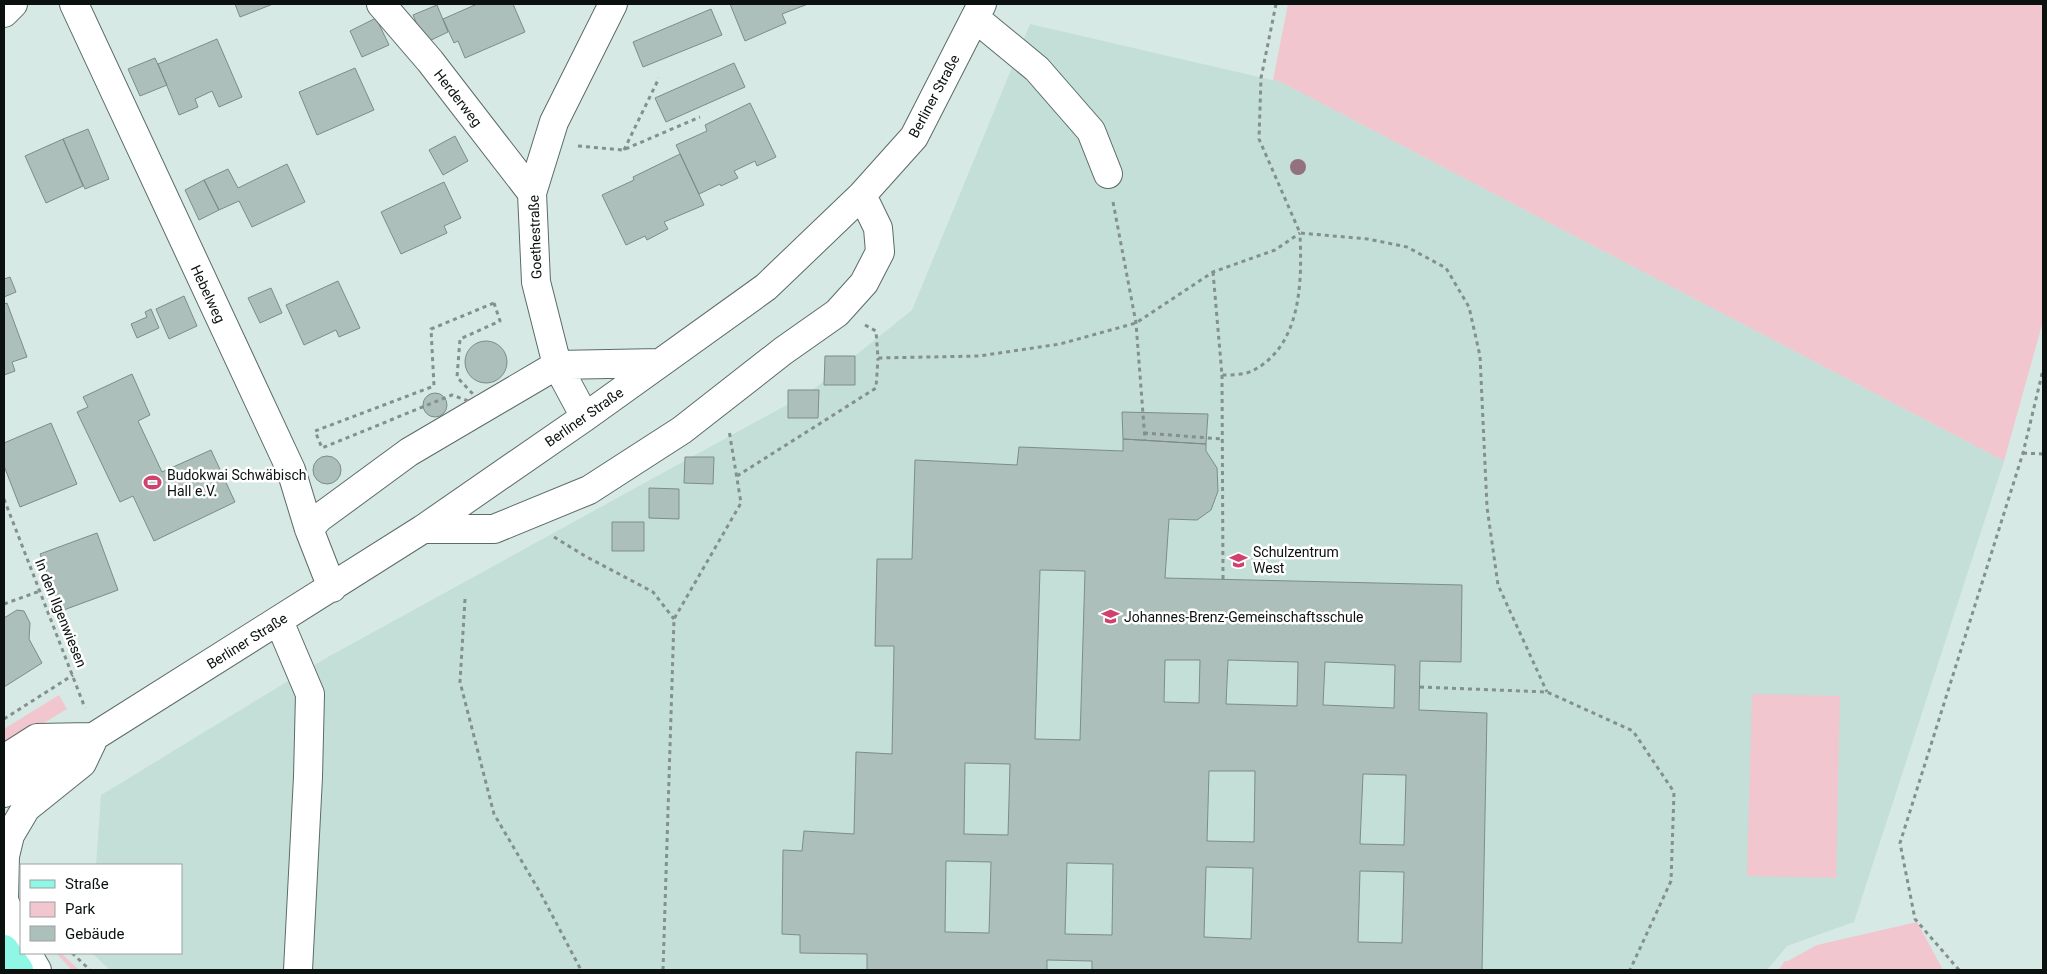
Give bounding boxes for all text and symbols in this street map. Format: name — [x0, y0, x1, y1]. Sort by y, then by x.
street label: Berliner Straße — [905, 52, 963, 140]
street label: Herderweg — [431, 66, 485, 130]
street label: Goethestraße — [526, 195, 544, 279]
street label: Hebelweg — [188, 263, 228, 325]
street label: Berliner Straße — [542, 384, 626, 450]
place label: Budokwai Schwäbisch Hall e.V. — [167, 467, 306, 499]
sports icon: Budokwai Schwäbisch Hall e.V. — [143, 473, 163, 493]
place label: Schulzentrum West — [1253, 544, 1339, 576]
school or university icon: Schulzentrum West — [1229, 550, 1249, 570]
street label: In den Ilgenwiesen — [32, 556, 90, 670]
school or university icon: Johannes-Brenz-Gemeinschaftsschule — [1100, 607, 1120, 627]
place label: Johannes-Brenz-Gemeinschaftsschule — [1124, 609, 1363, 625]
street label: Berliner Straße — [204, 610, 290, 672]
legend — [20, 864, 182, 954]
text: Straße — [65, 875, 109, 893]
text: Park — [65, 900, 96, 918]
text: Gebäude — [65, 925, 124, 943]

